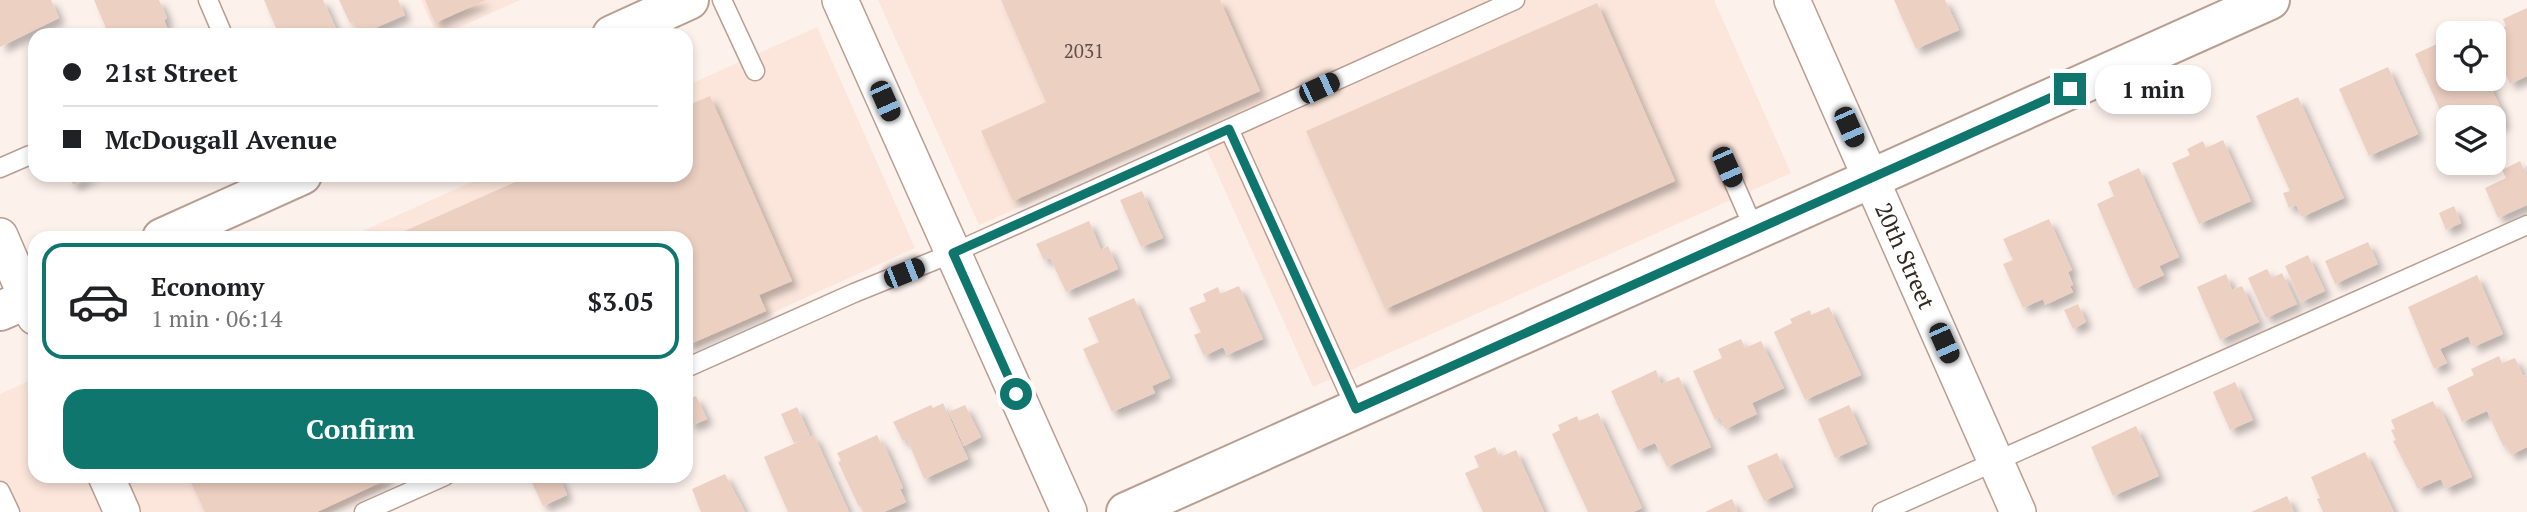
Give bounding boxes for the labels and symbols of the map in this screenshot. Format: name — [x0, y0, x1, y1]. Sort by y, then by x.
house number: 2031 — [1064, 38, 1104, 63]
callout: 1 min — [2094, 64, 2210, 114]
car — [1296, 70, 1343, 106]
route end — [2054, 73, 2086, 105]
car — [867, 78, 904, 124]
car — [1831, 104, 1868, 150]
car — [1709, 144, 1746, 190]
street label: 20th Street — [1868, 198, 1943, 314]
car — [881, 255, 928, 291]
car — [1926, 320, 1963, 366]
route start — [1000, 378, 1032, 410]

